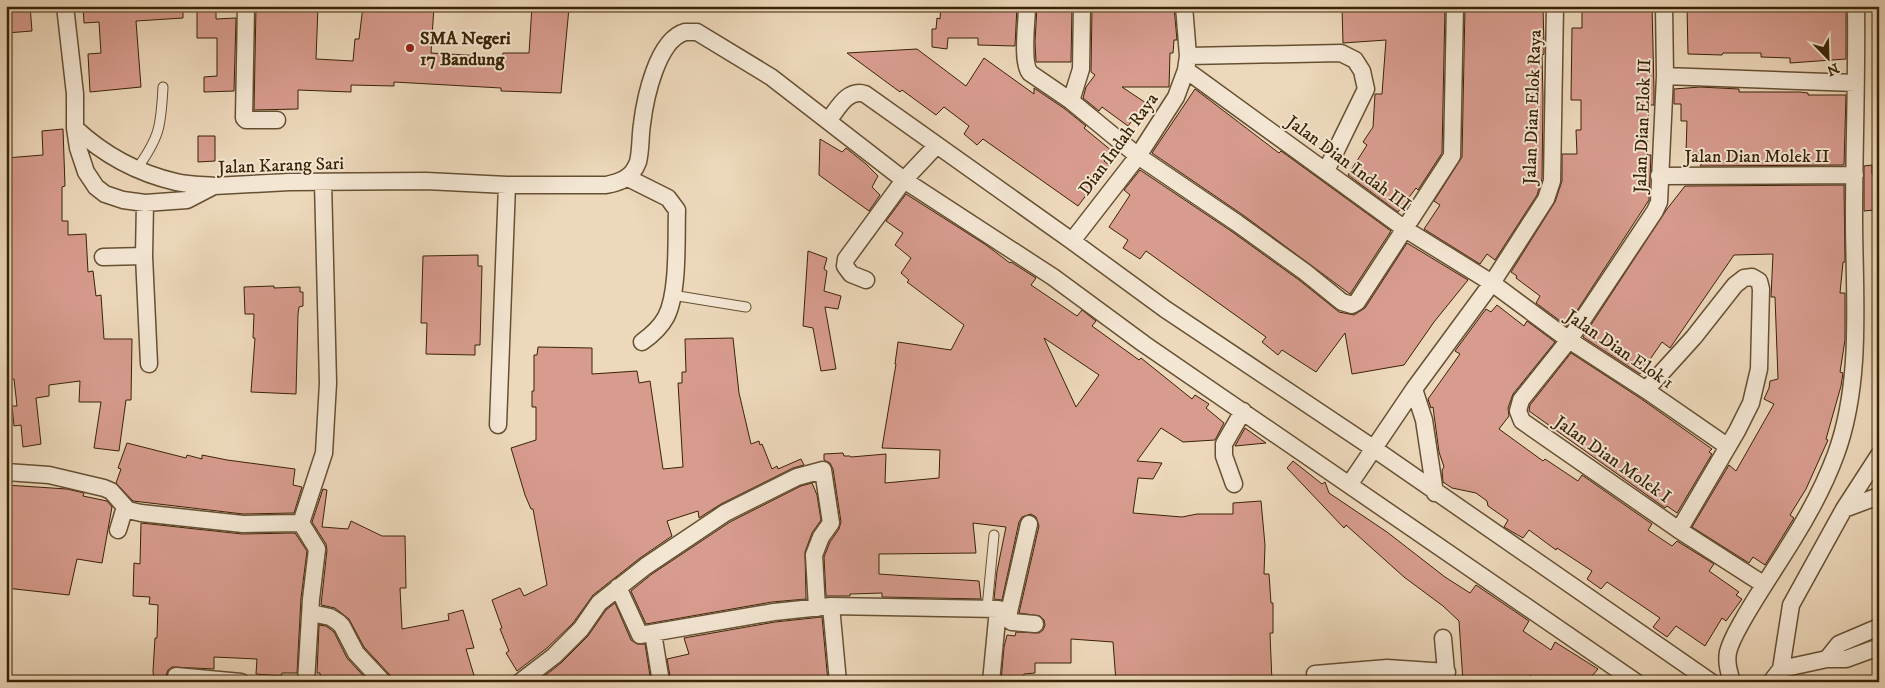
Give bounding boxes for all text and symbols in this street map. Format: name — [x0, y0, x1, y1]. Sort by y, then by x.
place label: SMA Negeri 17 Bandung — [420, 28, 511, 71]
street label: Jalan Dian Elok Raya — [1519, 29, 1547, 187]
north arrow — [1802, 32, 1852, 82]
marker: SMA Negeri 17 Bandung — [404, 42, 416, 54]
street label: Jalan Dian Elok II — [1630, 59, 1656, 195]
text: N — [1823, 59, 1841, 80]
street label: Dian Indah Raya — [1074, 89, 1164, 200]
street label: Jalan Dian Indah III — [1280, 110, 1415, 216]
street label: Jalan Dian Molek II — [1682, 146, 1830, 168]
street label: Jalan Karang Sari — [216, 153, 344, 179]
street label: Jalan Dian Elok 1 — [1559, 304, 1678, 394]
street label: Jalan Dian Molek I — [1548, 410, 1675, 508]

